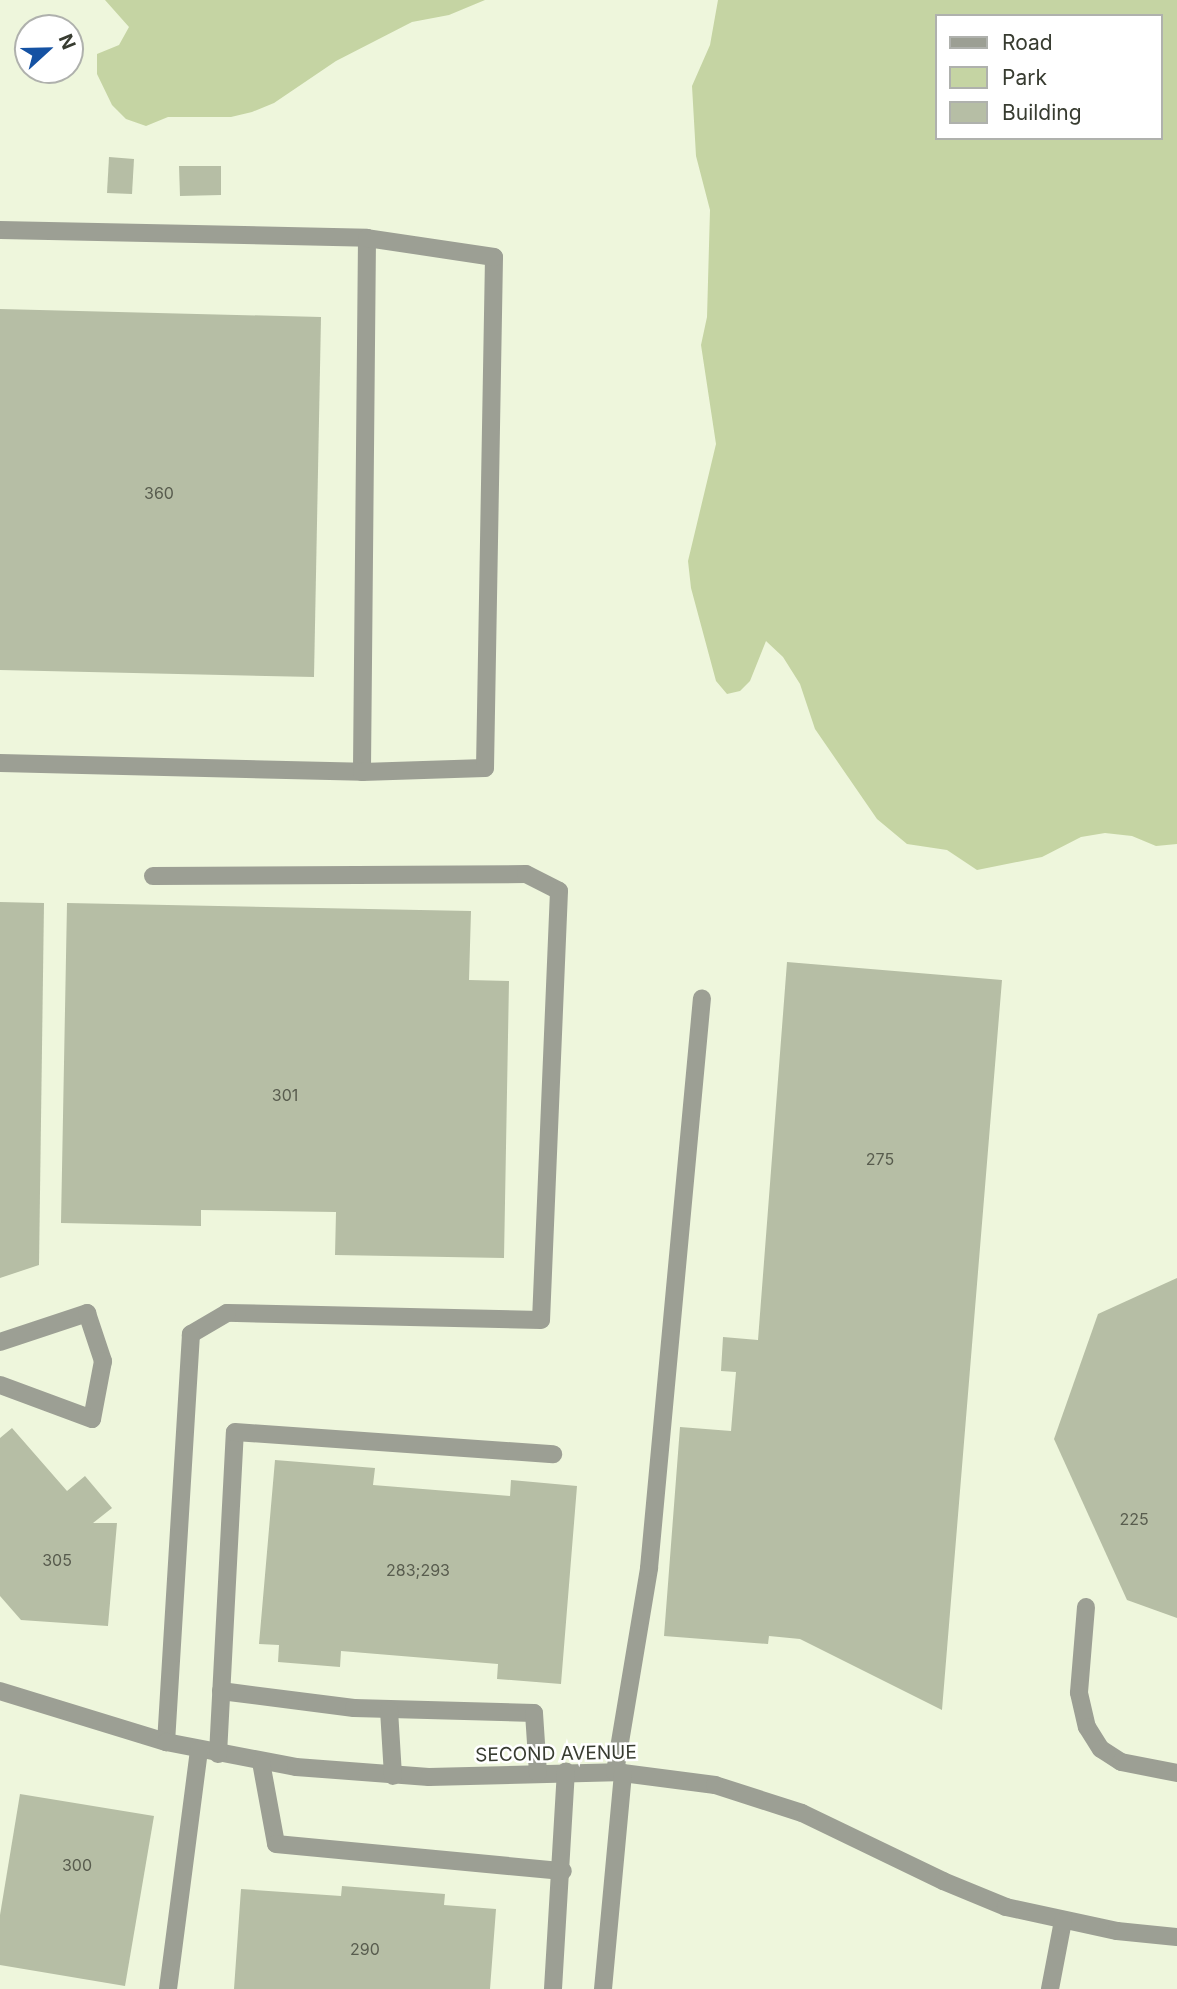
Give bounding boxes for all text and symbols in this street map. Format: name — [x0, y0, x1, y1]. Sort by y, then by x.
north arrow — [14, 14, 84, 84]
legend — [936, 14, 1163, 140]
text: Road — [1002, 30, 1053, 55]
text: N — [54, 31, 80, 53]
text: Park — [1002, 65, 1047, 90]
text: Building — [1002, 100, 1082, 125]
house number: 360 — [144, 483, 174, 503]
house number: 301 — [272, 1085, 298, 1105]
house number: 275 — [866, 1149, 894, 1169]
house number: 225 — [1119, 1509, 1149, 1529]
house number: 305 — [42, 1550, 72, 1570]
house number: 283;293 — [386, 1560, 450, 1580]
street label: SECOND AVENUE — [475, 1741, 637, 1767]
house number: 300 — [62, 1855, 92, 1875]
house number: 290 — [350, 1939, 380, 1959]

